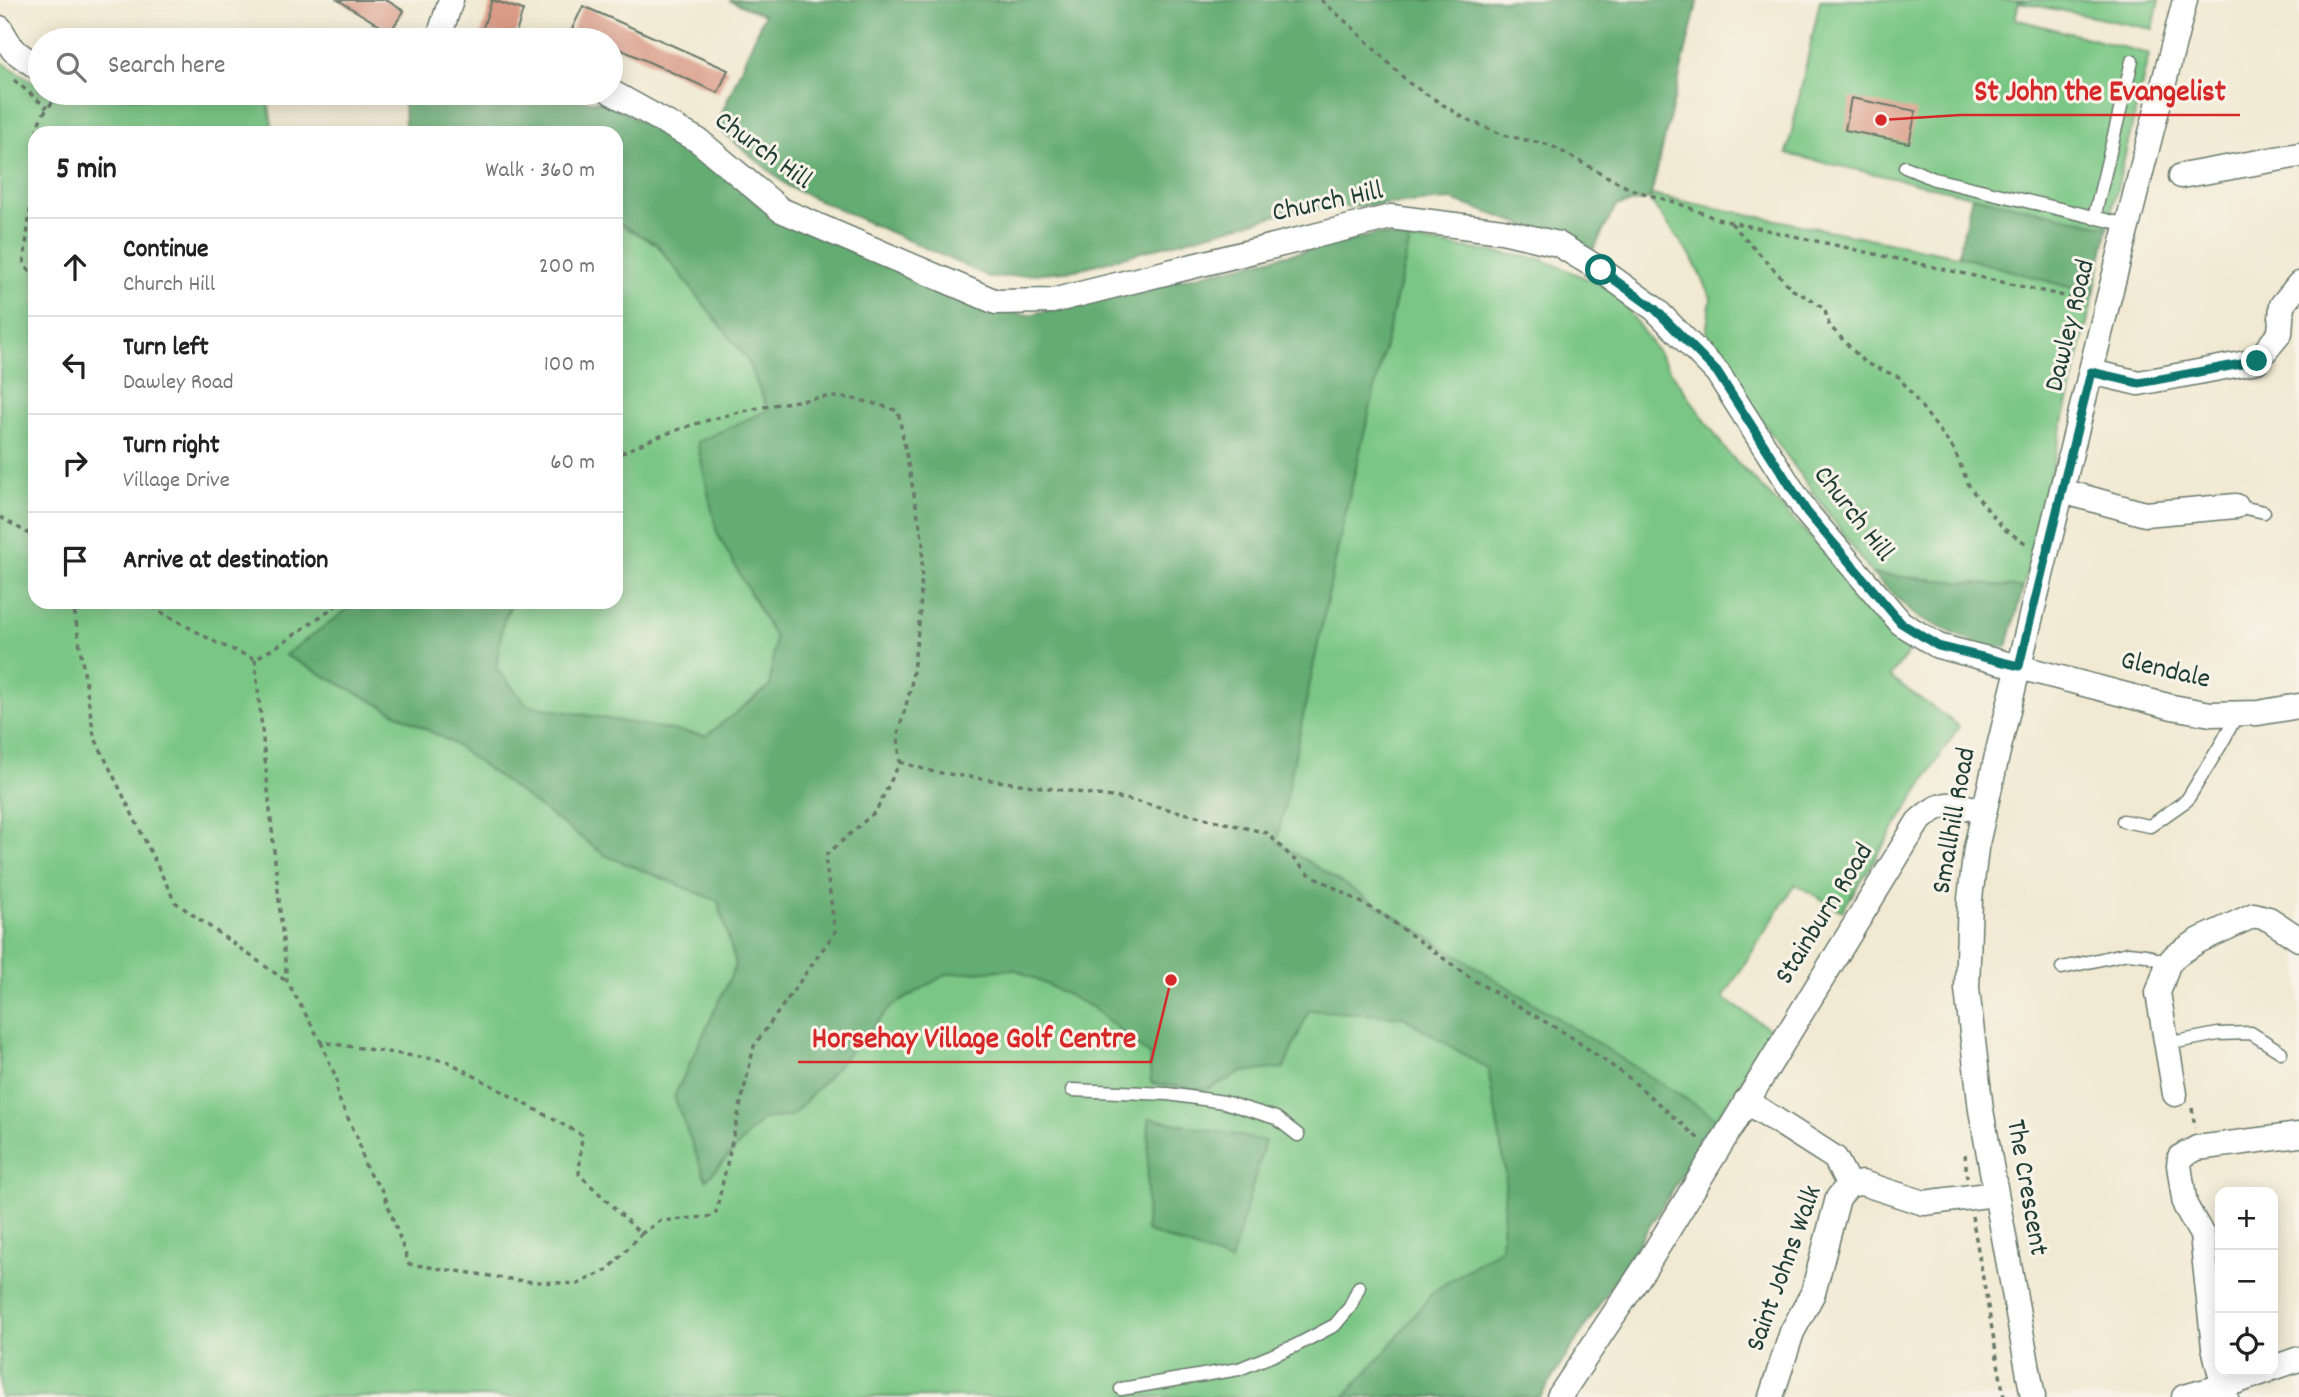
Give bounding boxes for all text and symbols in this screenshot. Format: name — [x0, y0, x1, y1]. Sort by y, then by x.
search box — [28, 28, 623, 105]
icon: search — [52, 48, 90, 86]
text: Search here — [108, 48, 226, 85]
callout: St John the Evangelist — [1960, 64, 2240, 115]
text: St John the Evangelist — [1974, 73, 2226, 116]
street label: Church Hill — [705, 103, 819, 201]
text: 5 min — [56, 150, 117, 193]
text: Walk · 360 m — [485, 155, 595, 188]
street label: Church Hill — [1269, 173, 1387, 235]
text: Continue — [123, 232, 208, 269]
icon: ahead — [56, 248, 94, 286]
text: 200 m — [539, 251, 595, 284]
route start — [1585, 254, 1616, 285]
street label: Dawley Road — [2036, 256, 2108, 396]
text: Church Hill — [123, 269, 215, 302]
text: Turn left — [123, 330, 209, 367]
route end — [2241, 345, 2272, 376]
icon: left — [56, 346, 94, 384]
text: 100 m — [544, 349, 595, 382]
text: Dawley Road — [123, 367, 234, 400]
text: Turn right — [123, 428, 220, 465]
icon: right — [56, 444, 94, 482]
text: 60 m — [550, 447, 595, 480]
street label: Church Hill — [1802, 458, 1903, 572]
text: Village Drive — [123, 465, 230, 498]
icon: arrive — [56, 542, 94, 580]
text: Arrive at destination — [123, 543, 328, 580]
street label: Glendale — [2116, 642, 2214, 702]
street label: Smallhill Road — [1923, 745, 1989, 897]
street label: Stainburn Road — [1767, 836, 1885, 994]
callout: Horsehay Village Golf Centre — [798, 1011, 1151, 1062]
text: Horsehay Village Golf Centre — [812, 1020, 1136, 1063]
street label: The Crescent — [1993, 1117, 2057, 1259]
street label: Saint Johns Walk — [1737, 1180, 1835, 1358]
map controls — [2215, 1187, 2278, 1376]
button: + — [2215, 1187, 2278, 1250]
button: − — [2215, 1250, 2278, 1313]
button: locate — [2215, 1313, 2278, 1376]

